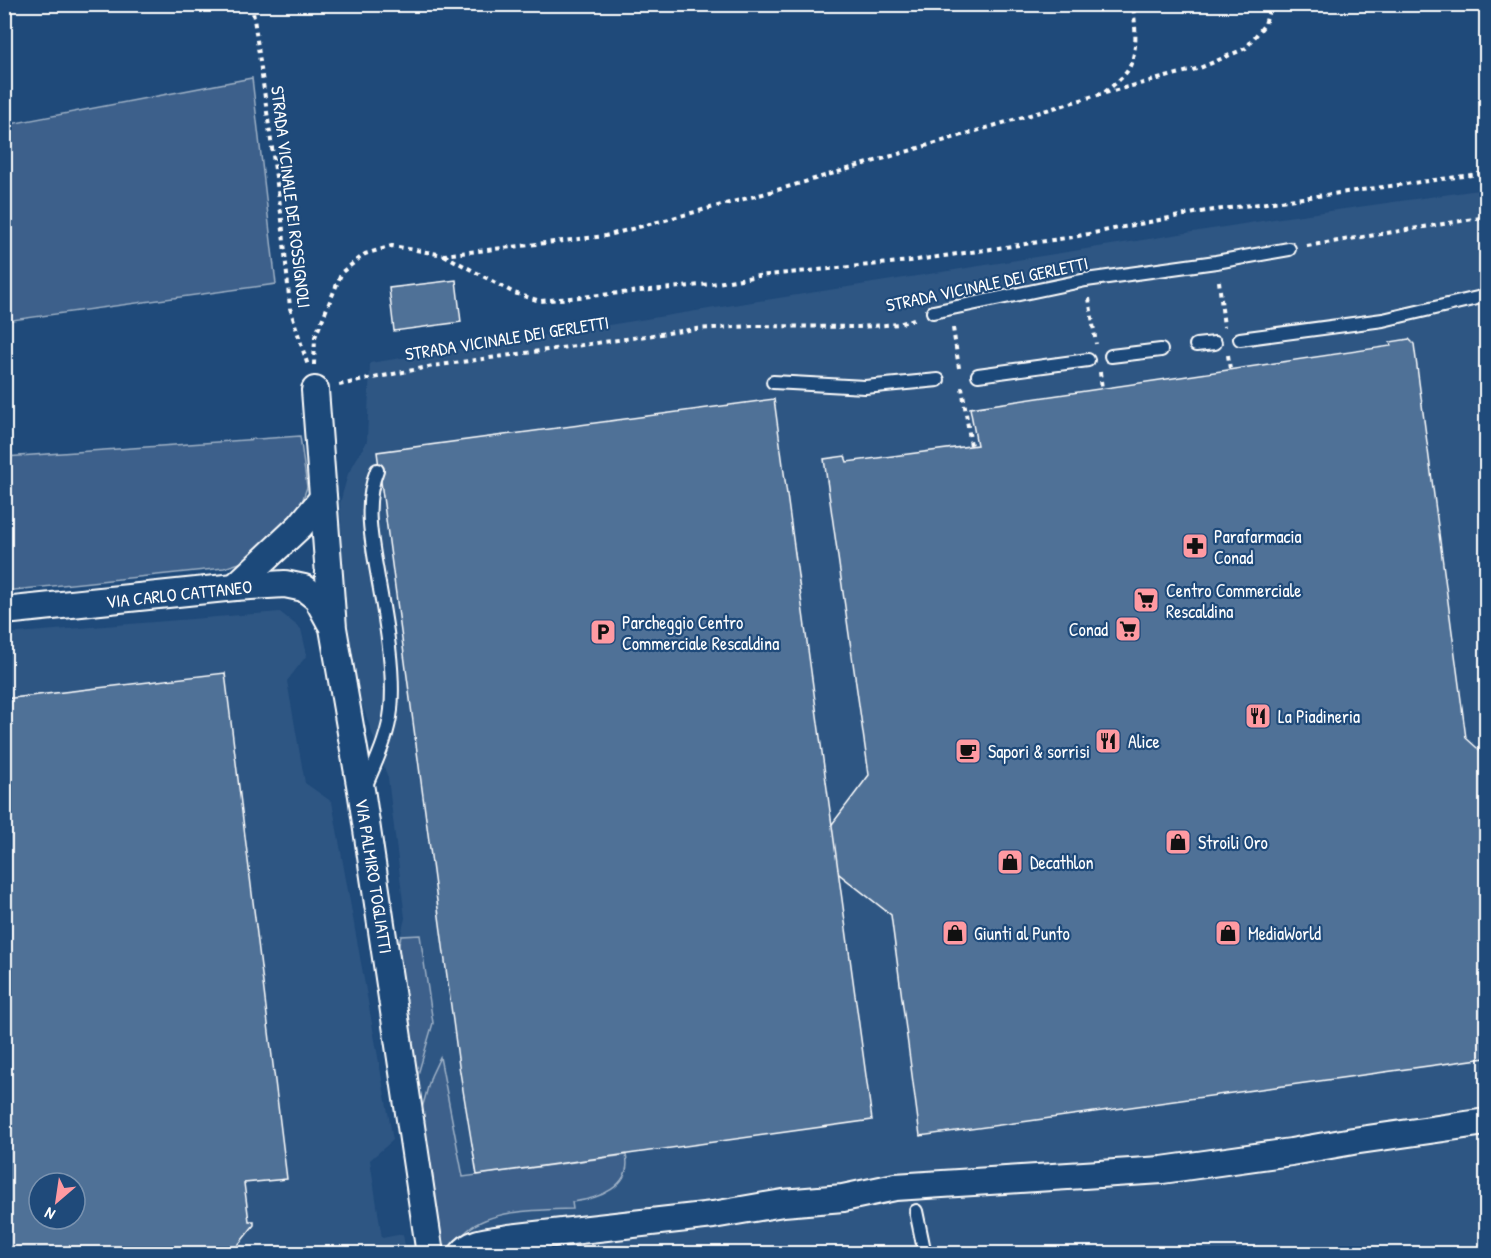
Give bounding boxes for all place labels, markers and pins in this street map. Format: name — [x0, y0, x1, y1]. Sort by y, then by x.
place label: Parafarmacia Conad — [1214, 524, 1302, 570]
pharmacy icon: Parafarmacia Conad — [1180, 531, 1210, 561]
place label: Centro Commerciale Rescaldina — [1166, 578, 1301, 624]
supermarket icon: Centro Commerciale Rescaldina — [1131, 585, 1161, 615]
place label: Parcheggio Centro Commerciale Rescaldina — [622, 610, 779, 656]
supermarket icon: Conad — [1113, 614, 1143, 644]
parking icon: Parcheggio Centro Commerciale Rescaldina — [588, 617, 618, 647]
place label: Conad — [1069, 617, 1108, 642]
restaurant icon: La Piadineria — [1243, 701, 1273, 731]
place label: La Piadineria — [1278, 704, 1360, 729]
restaurant icon: Alice — [1093, 726, 1123, 756]
place label: Alice — [1128, 729, 1160, 754]
cafe icon: Sapori & sorrisi — [953, 736, 983, 766]
place label: Sapori & sorrisi — [988, 739, 1090, 764]
shop icon: Stroili Oro — [1163, 827, 1193, 857]
place label: Stroili Oro — [1198, 830, 1268, 855]
shop icon: Decathlon — [995, 847, 1025, 877]
place label: Decathlon — [1030, 850, 1094, 875]
shop icon: Giunti al Punto — [940, 918, 970, 948]
shop icon: MediaWorld — [1213, 918, 1243, 948]
place label: Giunti al Punto — [974, 921, 1070, 946]
place label: MediaWorld — [1248, 921, 1321, 946]

